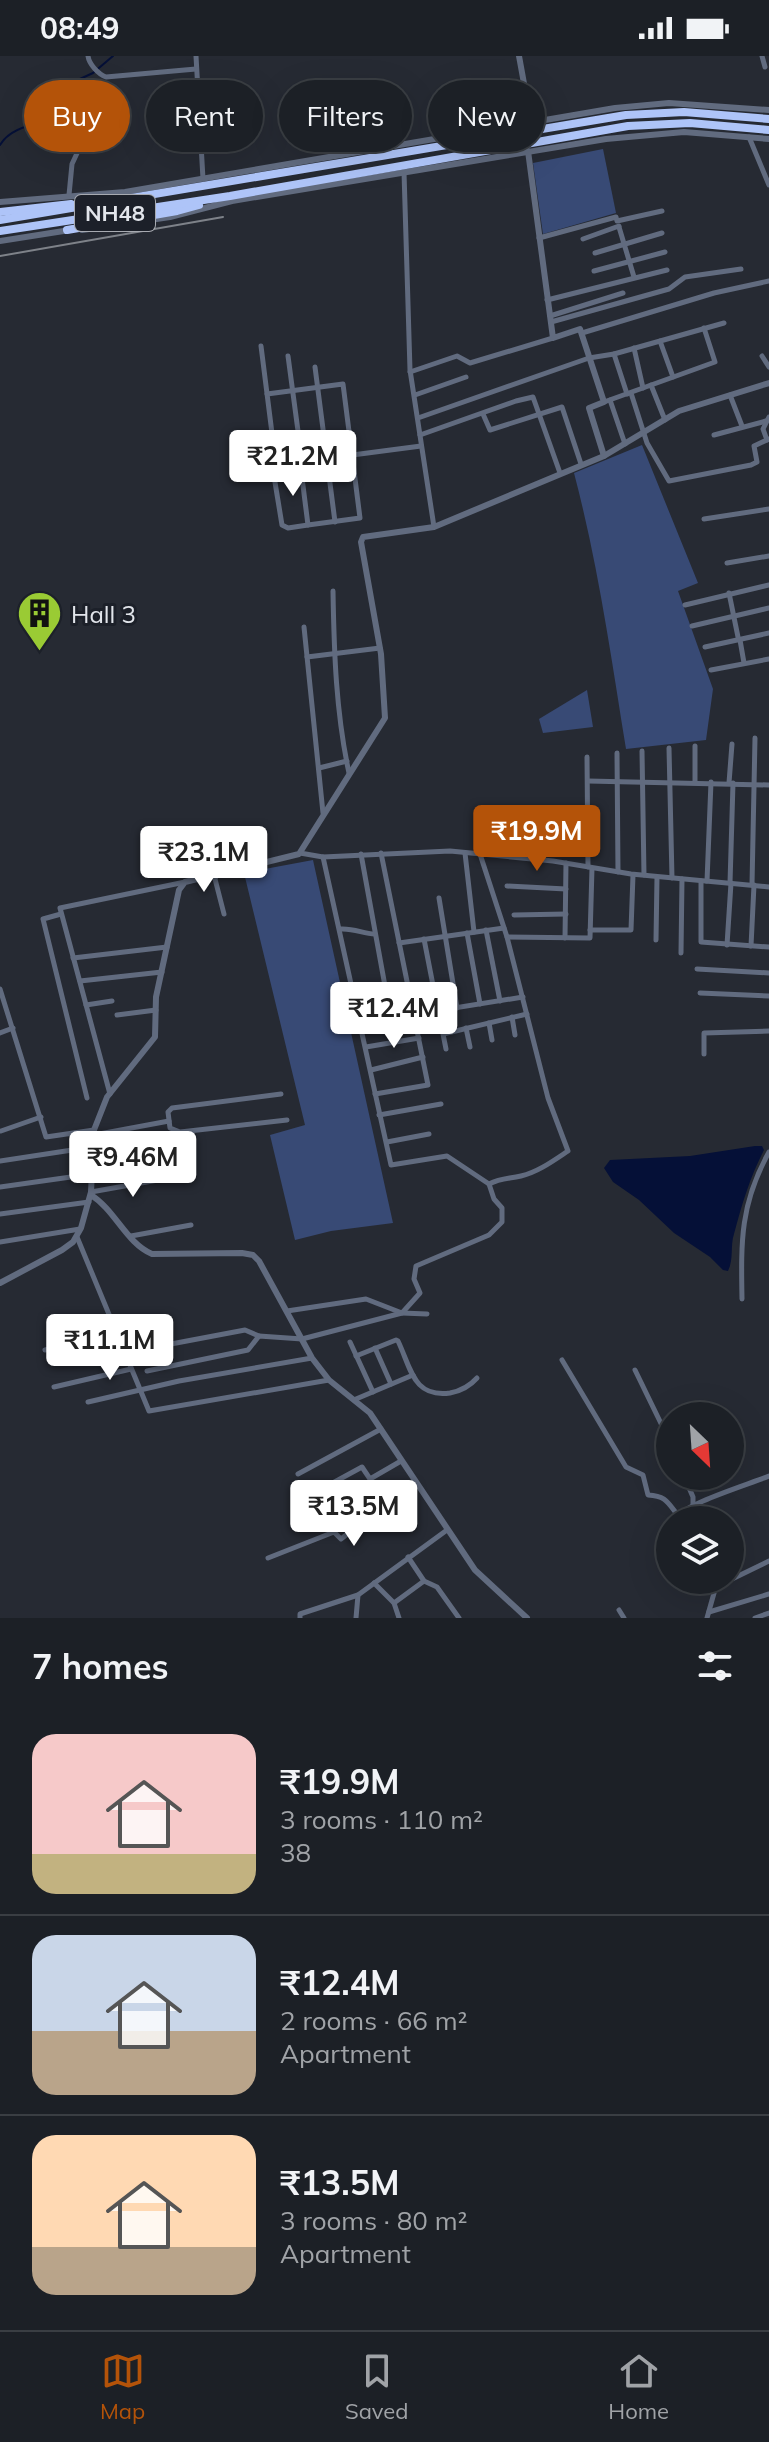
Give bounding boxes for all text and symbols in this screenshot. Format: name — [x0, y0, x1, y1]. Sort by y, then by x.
text: 08:49 — [40, 9, 119, 47]
chip: Buy — [24, 80, 130, 152]
chip: Rent — [146, 80, 263, 152]
chip: Filters — [279, 80, 412, 152]
chip: New — [428, 80, 545, 152]
road number: NH48 — [75, 195, 155, 231]
pin: ₹21.2M — [228, 430, 358, 498]
text: ₹21.2M — [247, 439, 339, 472]
building icon: Hall 3 — [16, 590, 64, 653]
place label: Hall 3 — [71, 599, 136, 629]
pin: ₹19.9M — [472, 805, 602, 873]
text: ₹19.9M — [491, 814, 583, 847]
pin: ₹23.1M — [139, 826, 269, 894]
text: ₹23.1M — [158, 835, 250, 868]
pin: ₹12.4M — [329, 982, 459, 1050]
text: ₹12.4M — [348, 991, 440, 1024]
pin: ₹9.46M — [68, 1131, 198, 1199]
text: ₹9.46M — [87, 1140, 179, 1173]
pin: ₹11.1M — [45, 1314, 175, 1382]
text: ₹11.1M — [64, 1323, 156, 1356]
north arrow — [656, 1402, 744, 1490]
map controls — [656, 1402, 744, 1594]
pin: ₹13.5M — [289, 1480, 419, 1548]
text: ₹13.5M — [308, 1489, 400, 1522]
button: layers — [656, 1506, 744, 1594]
icon: filters — [693, 1644, 737, 1688]
text: 7 homes — [32, 1645, 169, 1688]
text: ₹19.9M — [280, 1760, 400, 1803]
icon: home — [96, 1766, 192, 1862]
text: 3 rooms · 110 m² — [280, 1803, 483, 1836]
text: 38 — [280, 1836, 311, 1869]
text: ₹12.4M — [280, 1961, 400, 2004]
icon: home — [96, 1967, 192, 2063]
text: 2 rooms · 66 m² — [280, 2004, 467, 2037]
text: Apartment — [280, 2037, 411, 2070]
text: ₹13.5M — [280, 2161, 400, 2204]
icon: home — [96, 2167, 192, 2263]
text: 3 rooms · 80 m² — [280, 2204, 467, 2237]
text: Apartment — [280, 2237, 411, 2270]
tab: Map — [100, 2349, 145, 2425]
tab: Saved — [345, 2349, 409, 2425]
tab: Home — [608, 2349, 669, 2425]

